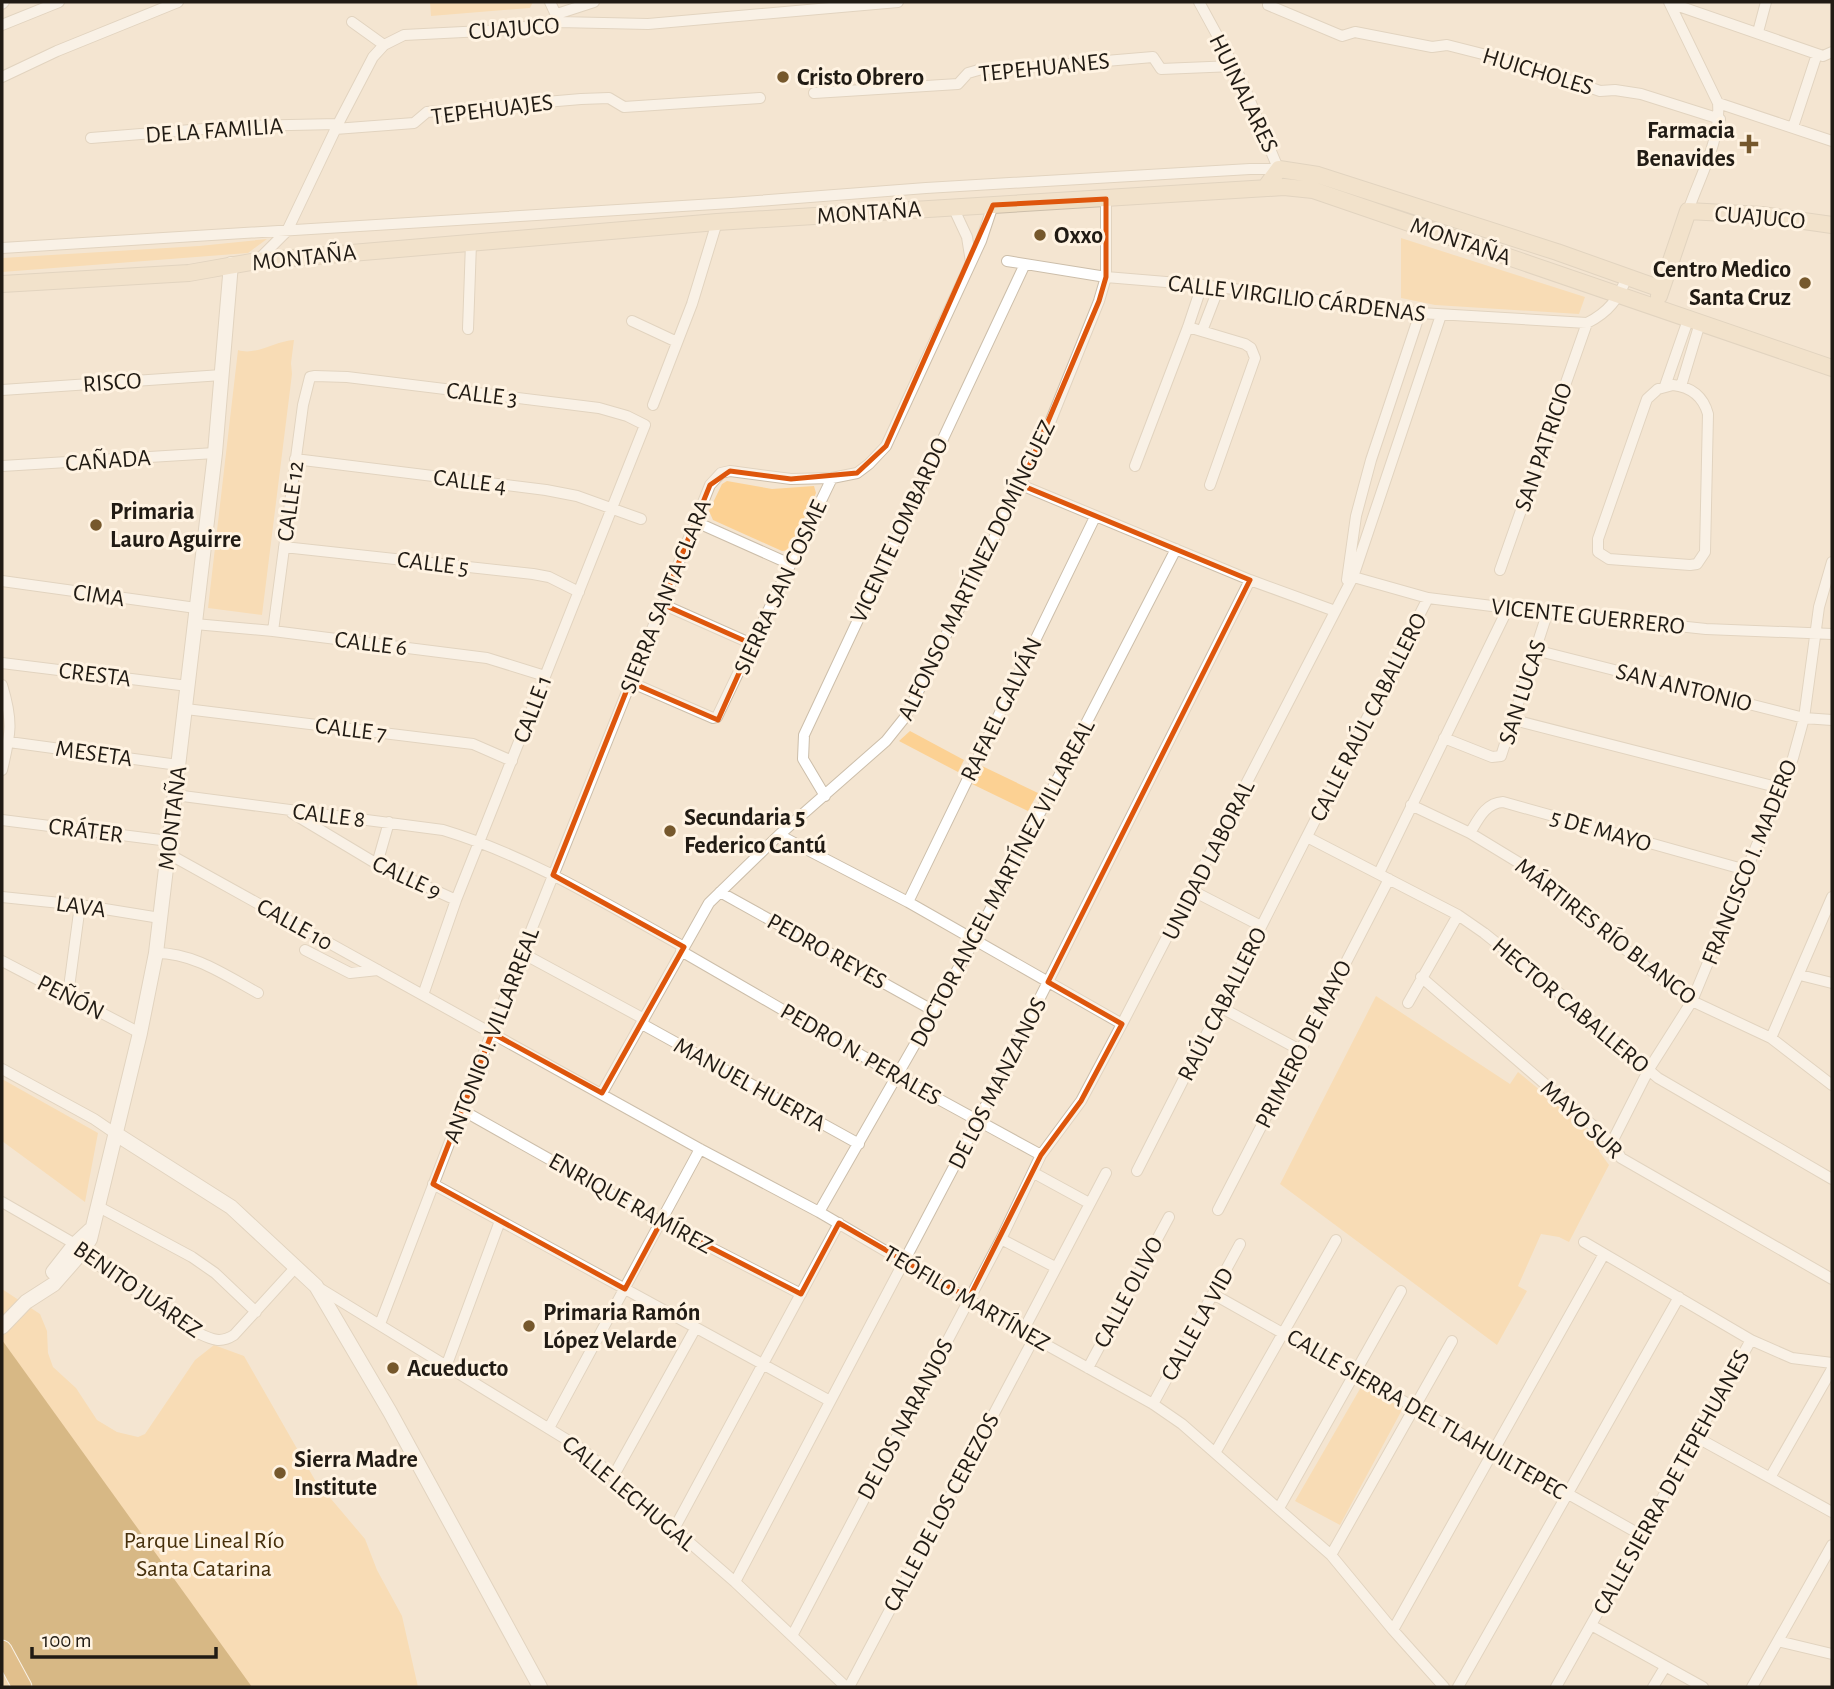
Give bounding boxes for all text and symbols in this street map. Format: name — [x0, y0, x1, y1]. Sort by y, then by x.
street label: CUAJUCO — [468, 14, 560, 44]
street label: HUINALARES — [1204, 31, 1282, 156]
street label: HUICHOLES — [1480, 44, 1596, 100]
street label: TEPEHUANES — [977, 49, 1111, 87]
place label: Cristo Obrero — [797, 66, 924, 90]
marker: Cristo Obrero — [775, 69, 791, 85]
street label: TEPEHUAJES — [430, 91, 554, 129]
street label: DE LA FAMILIA — [144, 114, 284, 148]
place label: Farmacia Benavides — [1636, 119, 1735, 171]
marker: Farmacia Benavides — [1741, 136, 1757, 152]
street label: MONTAÑA — [816, 195, 922, 229]
street label: CUAJUCO — [1713, 202, 1806, 234]
street label: MONTAÑA — [1407, 212, 1515, 270]
place label: Oxxo — [1054, 224, 1103, 248]
marker: Oxxo — [1032, 227, 1048, 243]
street label: MONTAÑA — [251, 239, 358, 275]
place label: Centro Medico Santa Cruz — [1653, 258, 1791, 310]
street label: CALLE VIRGILIO CÁRDENAS — [1167, 269, 1427, 327]
marker: Centro Medico Santa Cruz — [1797, 275, 1813, 291]
street label: RISCO — [82, 369, 142, 397]
street label: CALLE 3 — [445, 379, 519, 411]
street label: SAN PATRICIO — [1511, 380, 1577, 515]
street label: ALFONSO MARTÍNEZ DOMÍNGUEZ — [892, 416, 1060, 724]
street label: VICENTE LOMBARDO — [847, 434, 953, 627]
street label: CAÑADA — [64, 444, 152, 476]
street label: CALLE 12 — [273, 459, 309, 543]
street label: CALLE 4 — [432, 466, 508, 498]
street label: SIERRA SANTA CLARA — [616, 496, 716, 697]
street label: SIERRA SAN COSME — [730, 496, 832, 678]
place label: Primaria Lauro Aguirre — [110, 500, 241, 552]
marker: Primaria Lauro Aguirre — [88, 517, 104, 533]
street label: CALLE 5 — [396, 548, 470, 580]
street label: CIMA — [72, 581, 126, 611]
street label: VICENTE GUERRERO — [1490, 595, 1686, 639]
street label: CALLE RAÚL CABALLERO — [1304, 608, 1432, 826]
street label: CALLE 6 — [333, 628, 409, 660]
street label: RAFAEL GALVÁN — [955, 633, 1047, 785]
street label: SAN LUCAS — [1495, 637, 1551, 748]
street label: CRESTA — [57, 659, 133, 691]
street label: SAN ANTONIO — [1613, 659, 1754, 716]
street label: CALLE 1 — [509, 672, 557, 746]
street label: CALLE 7 — [314, 714, 388, 746]
street label: DOCTOR ANGEL MARTÍNEZ VILLAREAL — [904, 715, 1100, 1051]
street label: MESETA — [54, 737, 134, 771]
street label: FRANCISCO I. MADERO — [1698, 756, 1802, 968]
street label: MONTAÑA — [153, 764, 191, 872]
street label: UNIDAD LABORAL — [1158, 777, 1259, 944]
street label: CALLE 8 — [291, 800, 367, 832]
street label: 5 DE MAYO — [1548, 805, 1654, 857]
place label: Secundaria 5 Federico Cantú — [684, 806, 827, 858]
street label: CRÁTER — [47, 813, 125, 847]
marker: Secundaria 5 Federico Cantú — [662, 823, 678, 839]
street label: CALLE 9 — [368, 852, 445, 904]
street label: MÁRTIRES RÍO BLANCO — [1510, 852, 1702, 1010]
street label: LAVA — [54, 892, 108, 922]
street label: CALLE 10 — [252, 894, 337, 955]
street label: PEDRO REYES — [763, 909, 890, 994]
street label: RAÚL CABALLERO — [1172, 923, 1272, 1085]
street label: ANTONIO I. VILLARREAL — [440, 924, 544, 1146]
street label: HECTOR CABALLERO — [1487, 933, 1653, 1078]
street label: PRIMERO DE MAYO — [1251, 957, 1357, 1132]
street label: PEÑÓN — [33, 969, 109, 1025]
street label: DE LOS MANZANOS — [944, 994, 1051, 1173]
street label: PEDRO N. PERALES — [776, 999, 945, 1111]
street label: MANUEL HUERTA — [670, 1033, 830, 1137]
street label: MAYO SUR — [1536, 1076, 1627, 1163]
street label: ENRIQUE RAMÍREZ — [545, 1147, 717, 1259]
street label: CALLE OLIVO — [1090, 1233, 1168, 1352]
street label: BENITO JUÁREZ — [69, 1235, 207, 1343]
street label: TEÓFILO MARTÍNEZ — [879, 1240, 1055, 1356]
street label: CALLE LA VID — [1157, 1264, 1239, 1385]
place label: Primaria Ramón López Velarde — [543, 1301, 700, 1353]
marker: Primaria Ramón López Velarde — [521, 1318, 537, 1334]
street label: CALLE SIERRA DEL TLAHUILTEPEC — [1283, 1325, 1570, 1505]
street label: DE LOS NARANJOS — [853, 1335, 958, 1504]
street label: CALLE SIERRA DE TEPEHUANES — [1589, 1346, 1755, 1619]
place label: Acueducto — [407, 1357, 508, 1381]
marker: Acueducto — [385, 1360, 401, 1376]
street label: CALLE DE LOS CEREZOS — [879, 1409, 1004, 1616]
street label: CALLE LECHUGAL — [557, 1431, 699, 1556]
place label: Sierra Madre Institute — [294, 1448, 418, 1500]
marker: Sierra Madre Institute — [272, 1465, 288, 1481]
park label: Parque Lineal Río Santa Catarina — [123, 1529, 285, 1581]
scale bar — [32, 1616, 215, 1660]
text: 100 m — [42, 1630, 92, 1651]

